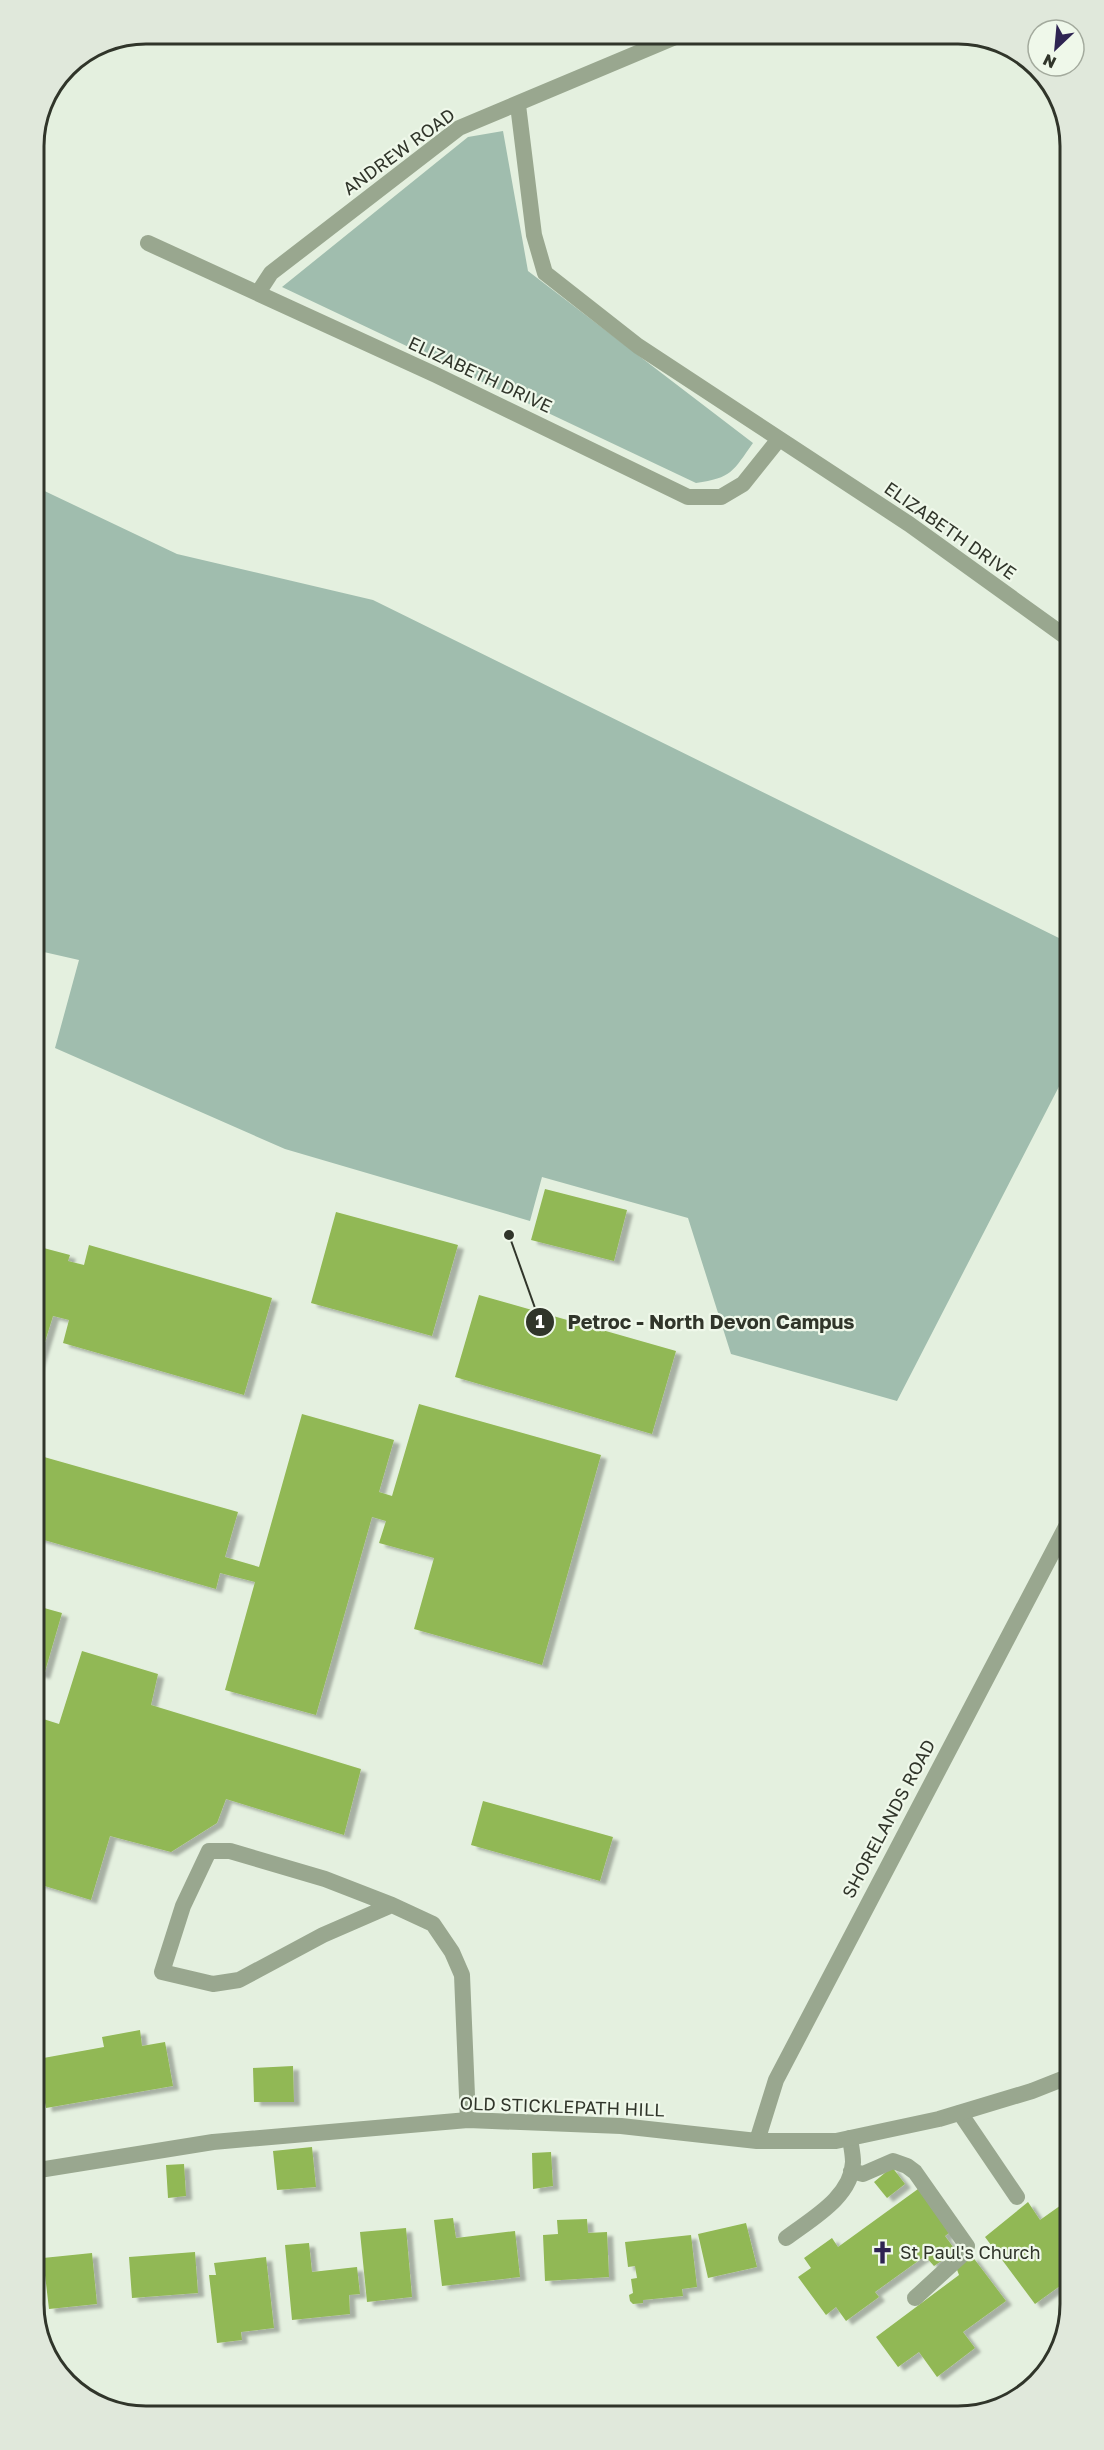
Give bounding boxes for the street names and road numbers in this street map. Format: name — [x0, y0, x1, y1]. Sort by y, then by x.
street label: ANDREW ROAD — [338, 103, 459, 199]
street label: ELIZABETH DRIVE — [405, 331, 556, 417]
street label: ELIZABETH DRIVE — [880, 476, 1021, 584]
street label: SHORELANDS ROAD — [837, 1735, 939, 1902]
street label: OLD STICKLEPATH HILL — [459, 2091, 665, 2121]

